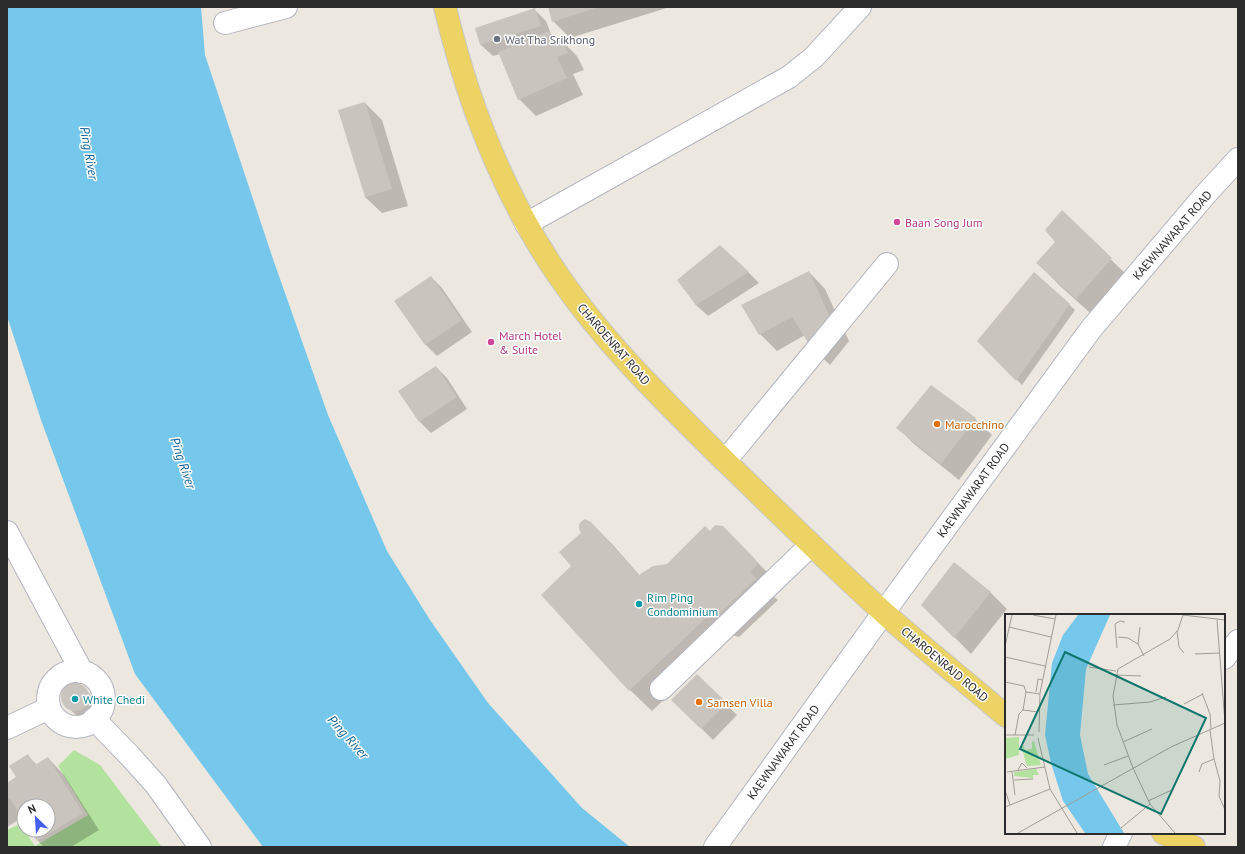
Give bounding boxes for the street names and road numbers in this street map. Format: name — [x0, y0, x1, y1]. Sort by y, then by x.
street label: KAEWNAWARAT ROAD — [1129, 187, 1215, 283]
street label: CHAROENRAT ROAD — [575, 300, 654, 388]
street label: KAEWNAWARAT ROAD — [934, 440, 1013, 540]
street label: CHAROENRAJD ROAD — [898, 623, 992, 705]
street label: KAEWNAWARAT ROAD — [744, 702, 823, 802]

